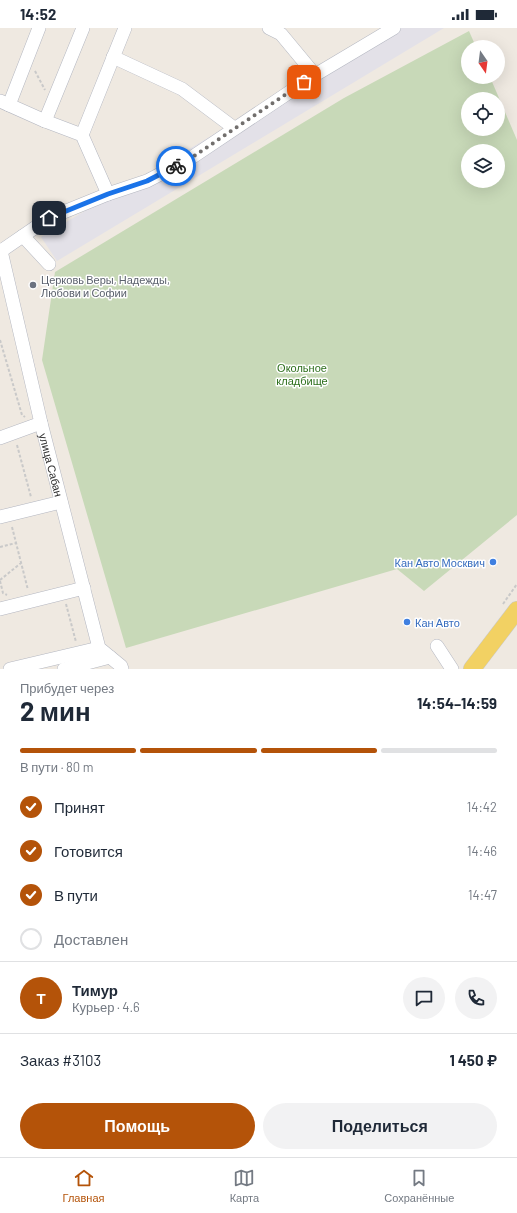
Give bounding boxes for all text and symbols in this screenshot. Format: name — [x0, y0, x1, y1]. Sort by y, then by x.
text: 14:52 — [20, 5, 56, 23]
north arrow — [461, 40, 505, 84]
map controls — [461, 40, 505, 188]
pin — [287, 65, 321, 99]
icon: bag — [293, 71, 315, 93]
button: locate — [461, 92, 505, 136]
button: layers — [461, 144, 505, 188]
courier — [156, 146, 196, 186]
icon: bike — [165, 155, 187, 177]
pin — [32, 201, 66, 235]
icon: home — [38, 207, 60, 229]
place label: Церковь Веры, Надежды, Любови и Софии — [41, 273, 170, 299]
marker: Церковь Веры, Надежды, Любови и Софии — [28, 280, 38, 290]
park label: Окольное кладбище — [276, 361, 328, 387]
street label: улица Сабан — [37, 432, 66, 498]
place label: Кан Авто Москвич — [395, 556, 485, 569]
marker: Кан Авто Москвич — [488, 557, 498, 567]
place label: Кан Авто — [415, 616, 460, 629]
marker: Кан Авто — [402, 617, 412, 627]
text: Прибудет через — [20, 680, 114, 696]
text: 14:54–14:59 — [417, 694, 497, 712]
text: 2 мин — [20, 695, 91, 726]
text: В пути · 80 m — [20, 759, 93, 775]
icon: check — [20, 796, 42, 818]
text: Принят — [54, 798, 105, 816]
text: 14:42 — [467, 799, 497, 815]
icon: check — [20, 840, 42, 862]
text: Готовится — [54, 842, 123, 860]
text: 14:46 — [467, 843, 497, 859]
icon: check — [20, 884, 42, 906]
text: В пути — [54, 886, 98, 904]
text: 14:47 — [468, 887, 497, 903]
text: Доставлен — [54, 930, 128, 948]
button: chat — [403, 977, 445, 1019]
button: phone — [455, 977, 497, 1019]
text: Тимур — [72, 981, 118, 999]
text: Т — [36, 989, 46, 1007]
text: Курьер · 4.6 — [72, 999, 140, 1015]
text: Заказ #3103 — [20, 1051, 101, 1069]
text: 1 450 ₽ — [449, 1051, 497, 1069]
button: Помощь — [20, 1103, 255, 1149]
button: Поделиться — [263, 1103, 497, 1149]
tab: Главная — [63, 1167, 104, 1204]
tab: Карта — [230, 1167, 259, 1204]
tab: Сохранённые — [384, 1167, 454, 1204]

